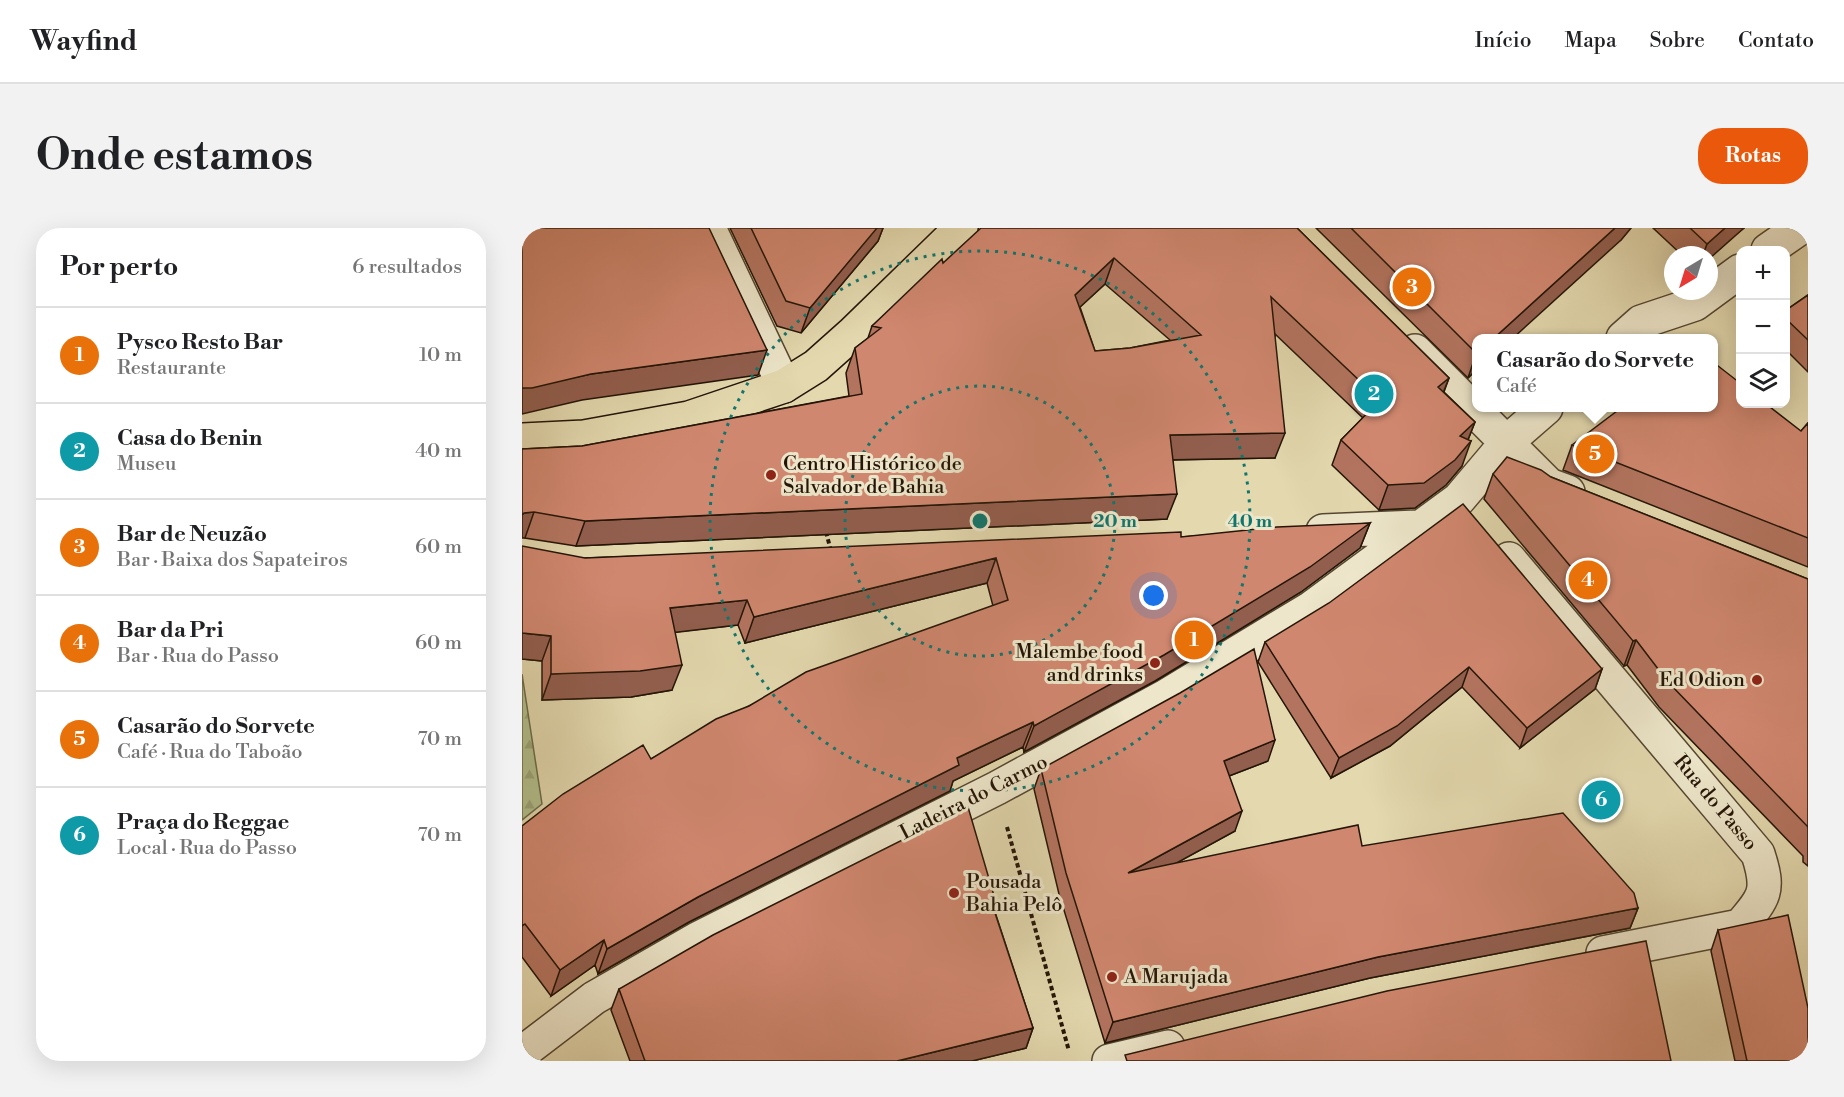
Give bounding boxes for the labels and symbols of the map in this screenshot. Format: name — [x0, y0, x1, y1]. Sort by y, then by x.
north arrow — [1664, 246, 1718, 300]
pin: 3 — [1392, 264, 1432, 310]
pin: 2 — [1354, 372, 1394, 416]
pin: 5 — [1576, 432, 1614, 476]
place label: Centro Histórico de Salvador de Bahia — [783, 452, 962, 500]
marker: Centro Histórico de Salvador de Bahia — [764, 468, 778, 482]
text: 20 m — [1093, 510, 1137, 533]
text: 40 m — [1228, 510, 1273, 533]
centre of rings — [970, 511, 990, 531]
pin: 4 — [1568, 558, 1608, 602]
your location — [1139, 581, 1168, 610]
pin: 1 — [1174, 618, 1214, 662]
place label: Malembe food and drinks — [1015, 640, 1144, 688]
marker: Malembe food and drinks — [1148, 656, 1162, 670]
place label: Ed Odion — [1659, 668, 1745, 693]
marker: Ed Odion — [1750, 673, 1764, 687]
street label: Ladeira do Carmo — [896, 750, 1052, 846]
street label: Rua do Passo — [1668, 750, 1762, 856]
pin: 6 — [1582, 778, 1620, 822]
place label: Pousada Bahia Pelô — [965, 870, 1063, 918]
marker: Pousada Bahia Pelô — [947, 886, 961, 900]
place label: A Marujada — [1123, 965, 1229, 990]
marker: A Marujada — [1105, 970, 1119, 984]

